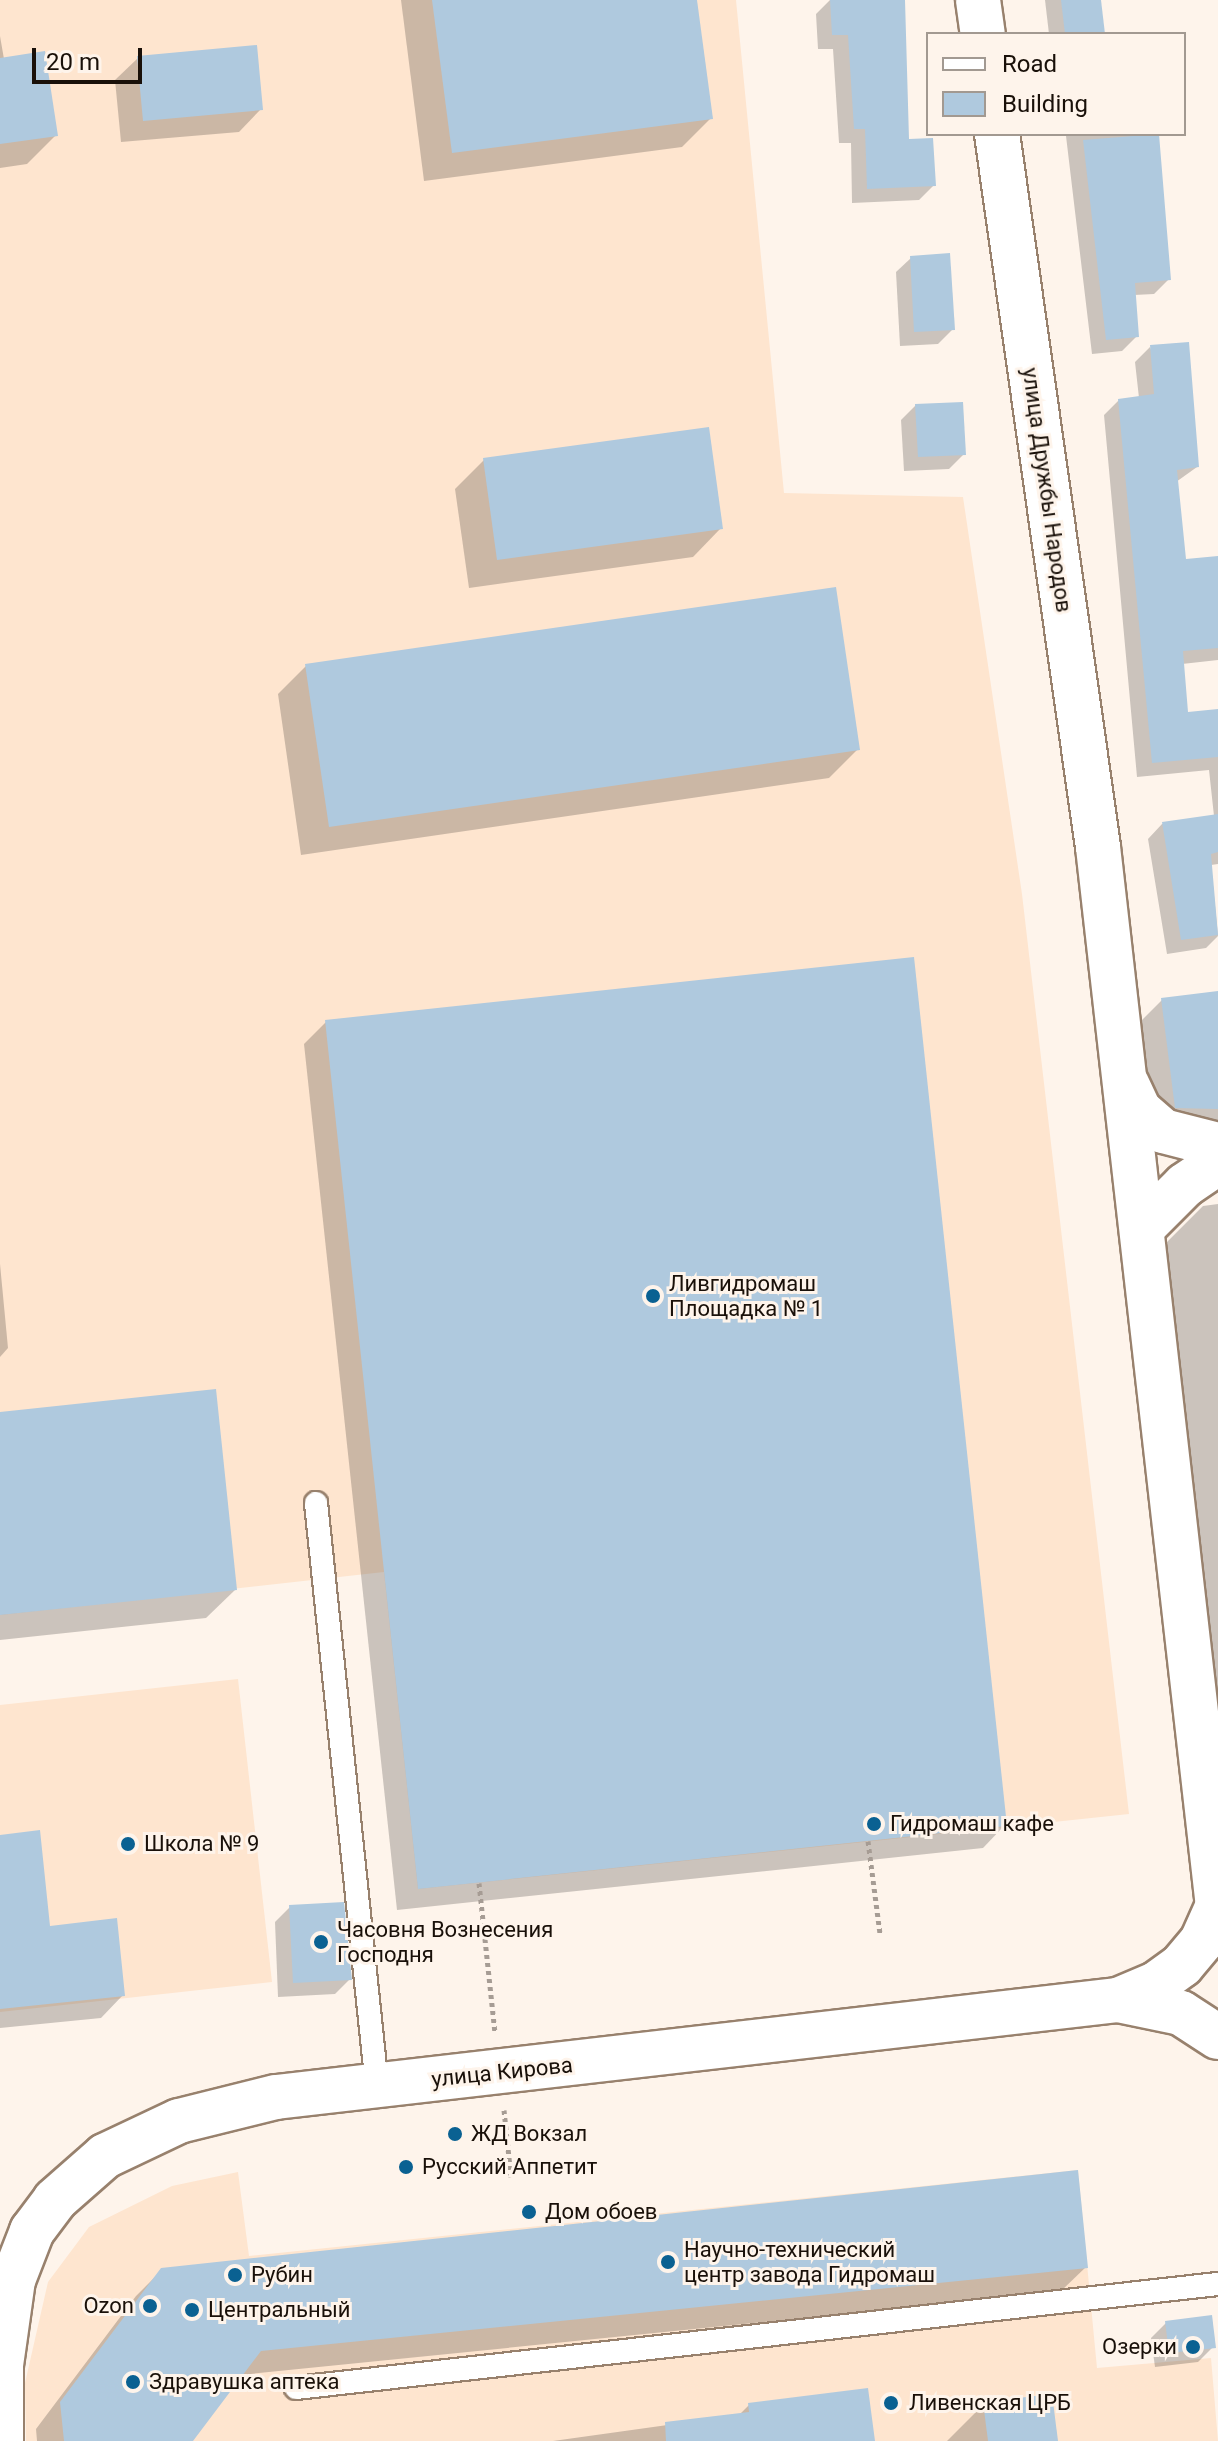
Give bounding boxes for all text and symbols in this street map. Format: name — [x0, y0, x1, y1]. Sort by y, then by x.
scale bar — [36, 32, 146, 82]
legend — [926, 32, 1186, 136]
text: 20 m — [46, 48, 100, 76]
text: Road — [1002, 50, 1057, 78]
text: Building — [1002, 90, 1088, 118]
street label: улица Дружбы Народов — [1017, 366, 1077, 614]
place label: Ливгидромаш Площадка № 1 — [669, 1270, 823, 1322]
marker: Ливгидромаш Площадка № 1 — [644, 1287, 662, 1305]
place label: Гидромаш кафе — [890, 1811, 1054, 1837]
marker: Гидромаш кафе — [865, 1815, 883, 1833]
place label: Школа № 9 — [144, 1831, 259, 1857]
marker: Школа № 9 — [119, 1835, 137, 1853]
place label: Часовня Вознесения Господня — [337, 1916, 553, 1968]
marker: Часовня Вознесения Господня — [312, 1933, 330, 1951]
street label: улица Кирова — [430, 2051, 574, 2093]
place label: ЖД Вокзал — [471, 2121, 587, 2147]
marker: ЖД Вокзал — [446, 2125, 464, 2143]
place label: Русский Аппетит — [422, 2154, 597, 2180]
marker: Русский Аппетит — [397, 2158, 415, 2176]
place label: Дом обоев — [545, 2199, 657, 2225]
marker: Дом обоев — [520, 2203, 538, 2221]
place label: Научно-технический центр завода Гидромаш — [684, 2236, 935, 2288]
marker: Научно-технический центр завода Гидромаш — [659, 2253, 677, 2271]
place label: Рубин — [251, 2262, 313, 2288]
marker: Рубин — [226, 2266, 244, 2284]
place label: Ozon — [83, 2293, 134, 2319]
marker: Ozon — [141, 2297, 159, 2315]
place label: Центральный — [208, 2297, 350, 2323]
marker: Центральный — [183, 2301, 201, 2319]
place label: Озерки — [1102, 2334, 1177, 2360]
marker: Озерки — [1184, 2338, 1202, 2356]
place label: Здравушка аптека — [149, 2369, 340, 2395]
marker: Здравушка аптека — [124, 2373, 142, 2391]
place label: Ливенская ЦРБ — [909, 2390, 1071, 2416]
marker: Ливенская ЦРБ — [880, 2392, 902, 2414]

